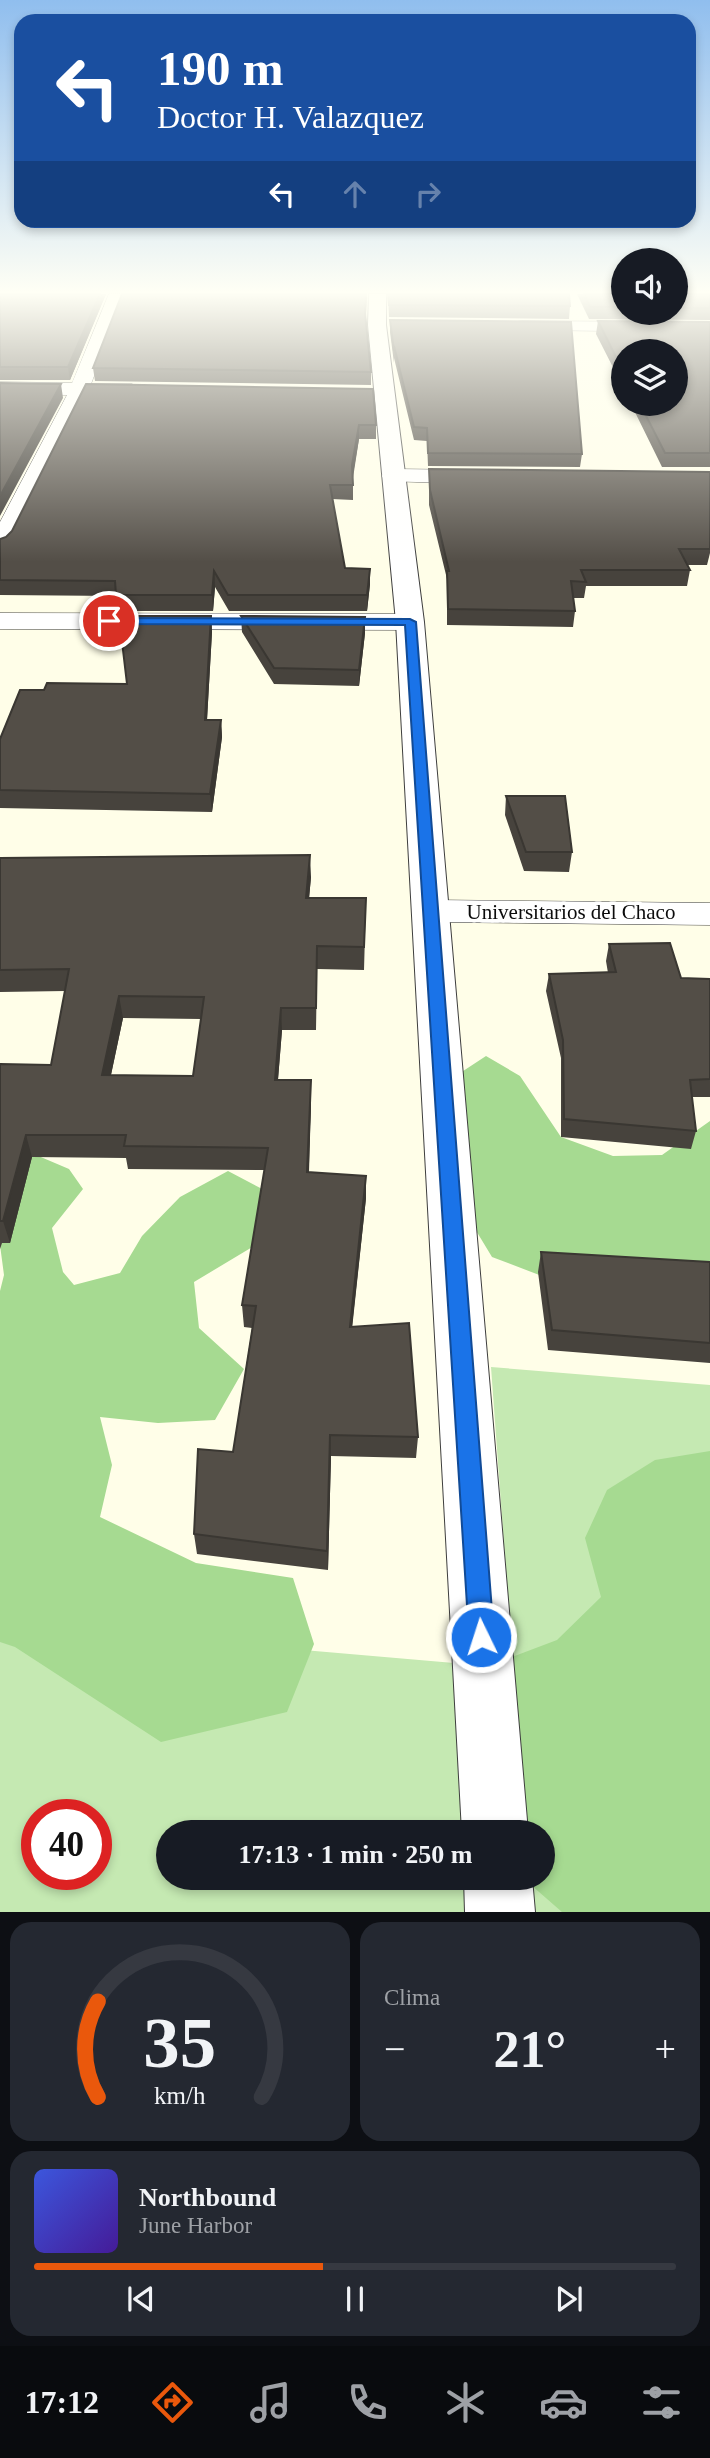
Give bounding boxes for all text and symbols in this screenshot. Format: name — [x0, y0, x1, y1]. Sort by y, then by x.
text: 190 m — [157, 41, 284, 96]
icon: left — [42, 42, 133, 133]
text: Doctor H. Valazquez — [157, 99, 424, 135]
icon: left — [263, 175, 301, 213]
icon: ahead — [336, 175, 374, 213]
icon: right — [409, 175, 447, 213]
map controls — [611, 248, 688, 416]
button: sound — [611, 248, 688, 325]
button: layers — [611, 339, 688, 416]
pin — [79, 591, 139, 651]
icon: arrive — [90, 602, 128, 640]
street label: Universitarios del Chaco — [467, 900, 675, 924]
position arrow — [444, 1600, 518, 1674]
speed limit sign: 40 — [21, 1799, 112, 1890]
text: 17:13 · 1 min · 250 m — [239, 1840, 473, 1869]
text: Clima — [384, 1985, 440, 2010]
text: 35 — [144, 2003, 216, 2084]
text: 21° — [494, 2021, 566, 2078]
text: − — [384, 2028, 405, 2070]
text: + — [655, 2028, 676, 2070]
text: km/h — [154, 2082, 206, 2109]
text: Northbound — [139, 2183, 276, 2212]
text: June Harbor — [139, 2213, 252, 2238]
icon: previous — [122, 2280, 160, 2318]
icon: pause — [336, 2280, 374, 2318]
icon: next — [550, 2280, 588, 2318]
icon: directions — [148, 2378, 197, 2427]
icon: music — [246, 2378, 295, 2427]
icon: phone — [343, 2378, 392, 2427]
icon: climate — [441, 2378, 490, 2427]
icon: car — [539, 2378, 588, 2427]
icon: filters — [637, 2378, 686, 2427]
text: 17:12 — [24, 2384, 99, 2420]

